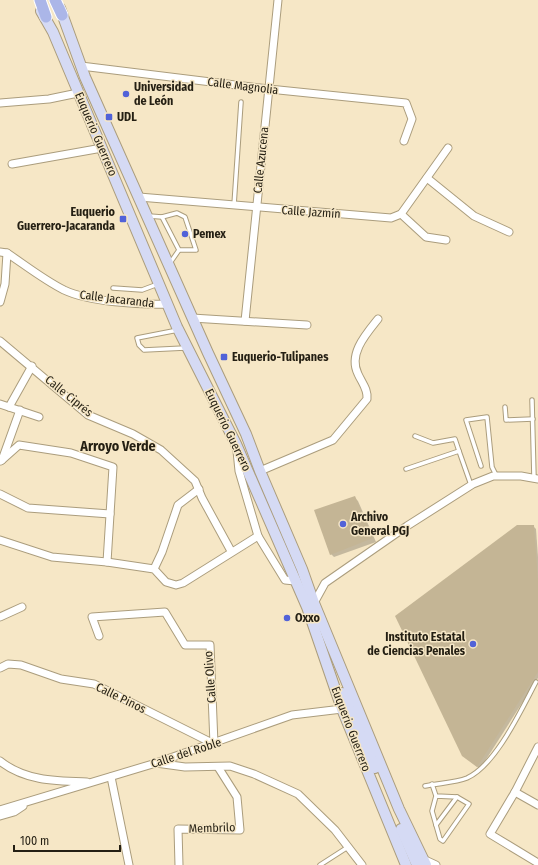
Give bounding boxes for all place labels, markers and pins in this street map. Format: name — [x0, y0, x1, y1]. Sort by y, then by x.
place label: Universidad de León — [134, 80, 194, 108]
marker: Universidad de León — [121, 89, 131, 99]
place label: UDL — [117, 110, 137, 124]
marker: UDL — [104, 112, 114, 122]
place label: Euquerio Guerrero-Jacaranda — [17, 205, 116, 233]
marker: Euquerio Guerrero-Jacaranda — [118, 214, 128, 224]
place label: Pemex — [193, 227, 226, 241]
marker: Pemex — [180, 229, 190, 239]
place label: Euquerio-Tulipanes — [232, 350, 329, 364]
marker: Euquerio-Tulipanes — [219, 352, 229, 362]
place label: Archivo General PGJ — [350, 510, 409, 538]
marker: Archivo General PGJ — [338, 519, 348, 529]
place label: Oxxo — [295, 611, 321, 625]
marker: Oxxo — [282, 613, 292, 623]
place label: Instituto Estatal de Ciencias Penales — [367, 630, 466, 658]
marker: Instituto Estatal de Ciencias Penales — [468, 639, 478, 649]

